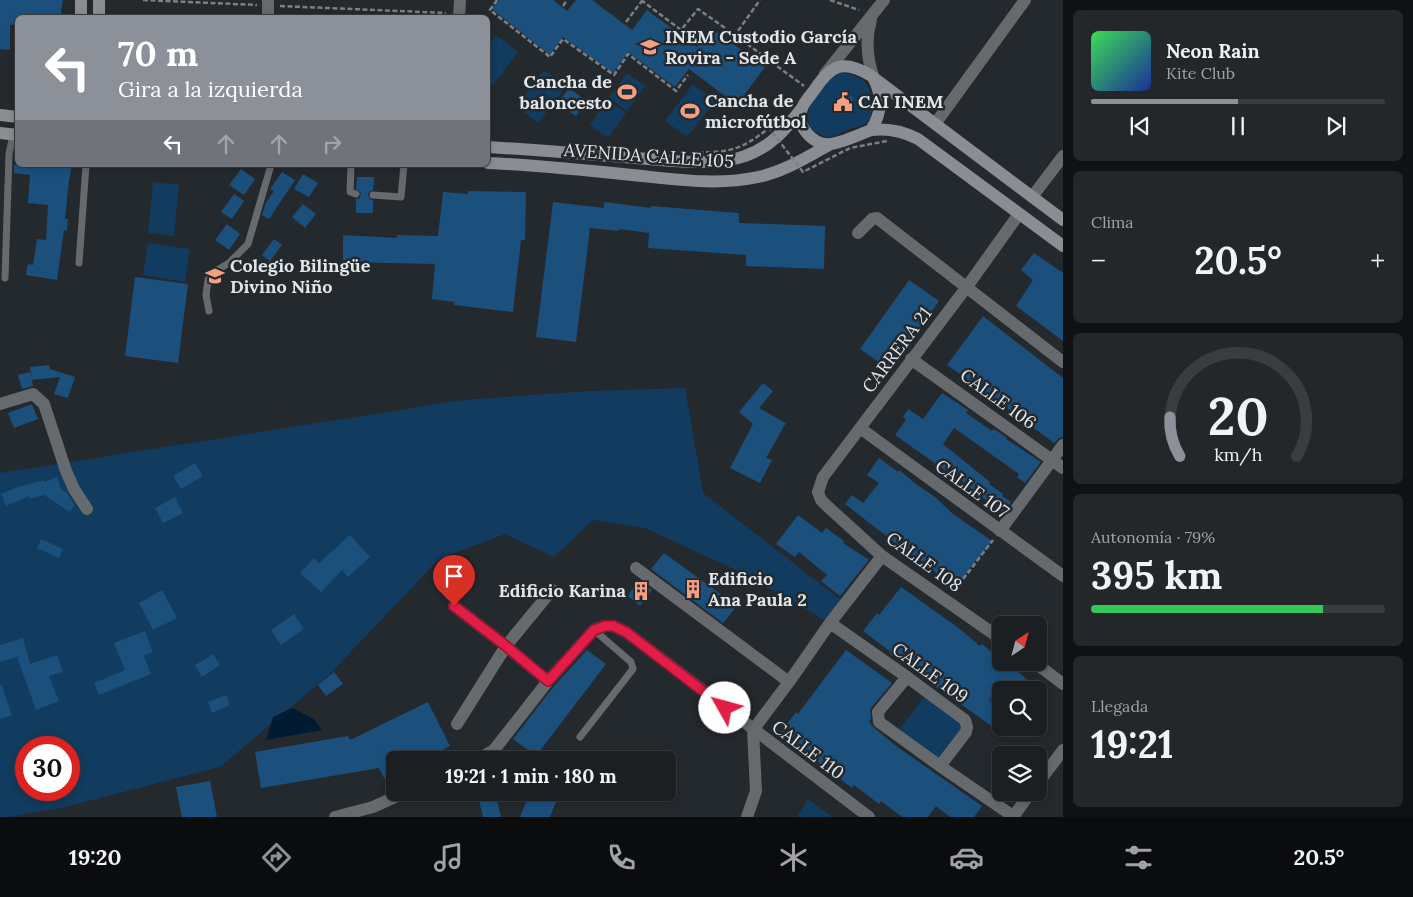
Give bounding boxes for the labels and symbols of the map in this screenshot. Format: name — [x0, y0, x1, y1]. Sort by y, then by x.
place label: INEM Custodio García Rovira - Sede A — [665, 25, 857, 69]
school or university icon: INEM Custodio García Rovira - Sede A — [639, 36, 661, 58]
place label: Cancha de baloncesto — [519, 70, 612, 114]
sports icon: Cancha de baloncesto — [616, 81, 638, 103]
place label: Cancha de microfútbol — [705, 89, 807, 133]
place label: CAI INEM — [858, 90, 944, 113]
public building icon: CAI INEM — [832, 91, 854, 113]
sports icon: Cancha de microfútbol — [679, 100, 701, 122]
street label: AVENIDA CALLE 105 — [562, 138, 735, 173]
place label: Colegio Bilingüe Divino Niño — [230, 254, 371, 298]
school or university icon: Colegio Bilingüe Divino Niño — [204, 265, 226, 287]
street label: CARRERA 21 — [857, 302, 936, 397]
street label: CALLE 106 — [956, 363, 1041, 434]
street label: CALLE 107 — [931, 454, 1014, 523]
street label: CALLE 108 — [882, 526, 967, 597]
pin — [433, 555, 475, 606]
place label: Edificio Ana Paula 2 — [708, 567, 807, 611]
building icon: Edificio Ana Paula 2 — [682, 578, 704, 600]
place label: Edificio Karina — [499, 579, 627, 602]
building icon: Edificio Karina — [630, 580, 652, 602]
north arrow — [992, 616, 1048, 671]
street label: CALLE 109 — [888, 637, 973, 708]
position arrow — [698, 681, 750, 733]
street label: CALLE 110 — [768, 715, 849, 784]
speed limit sign: 30 — [15, 736, 80, 801]

